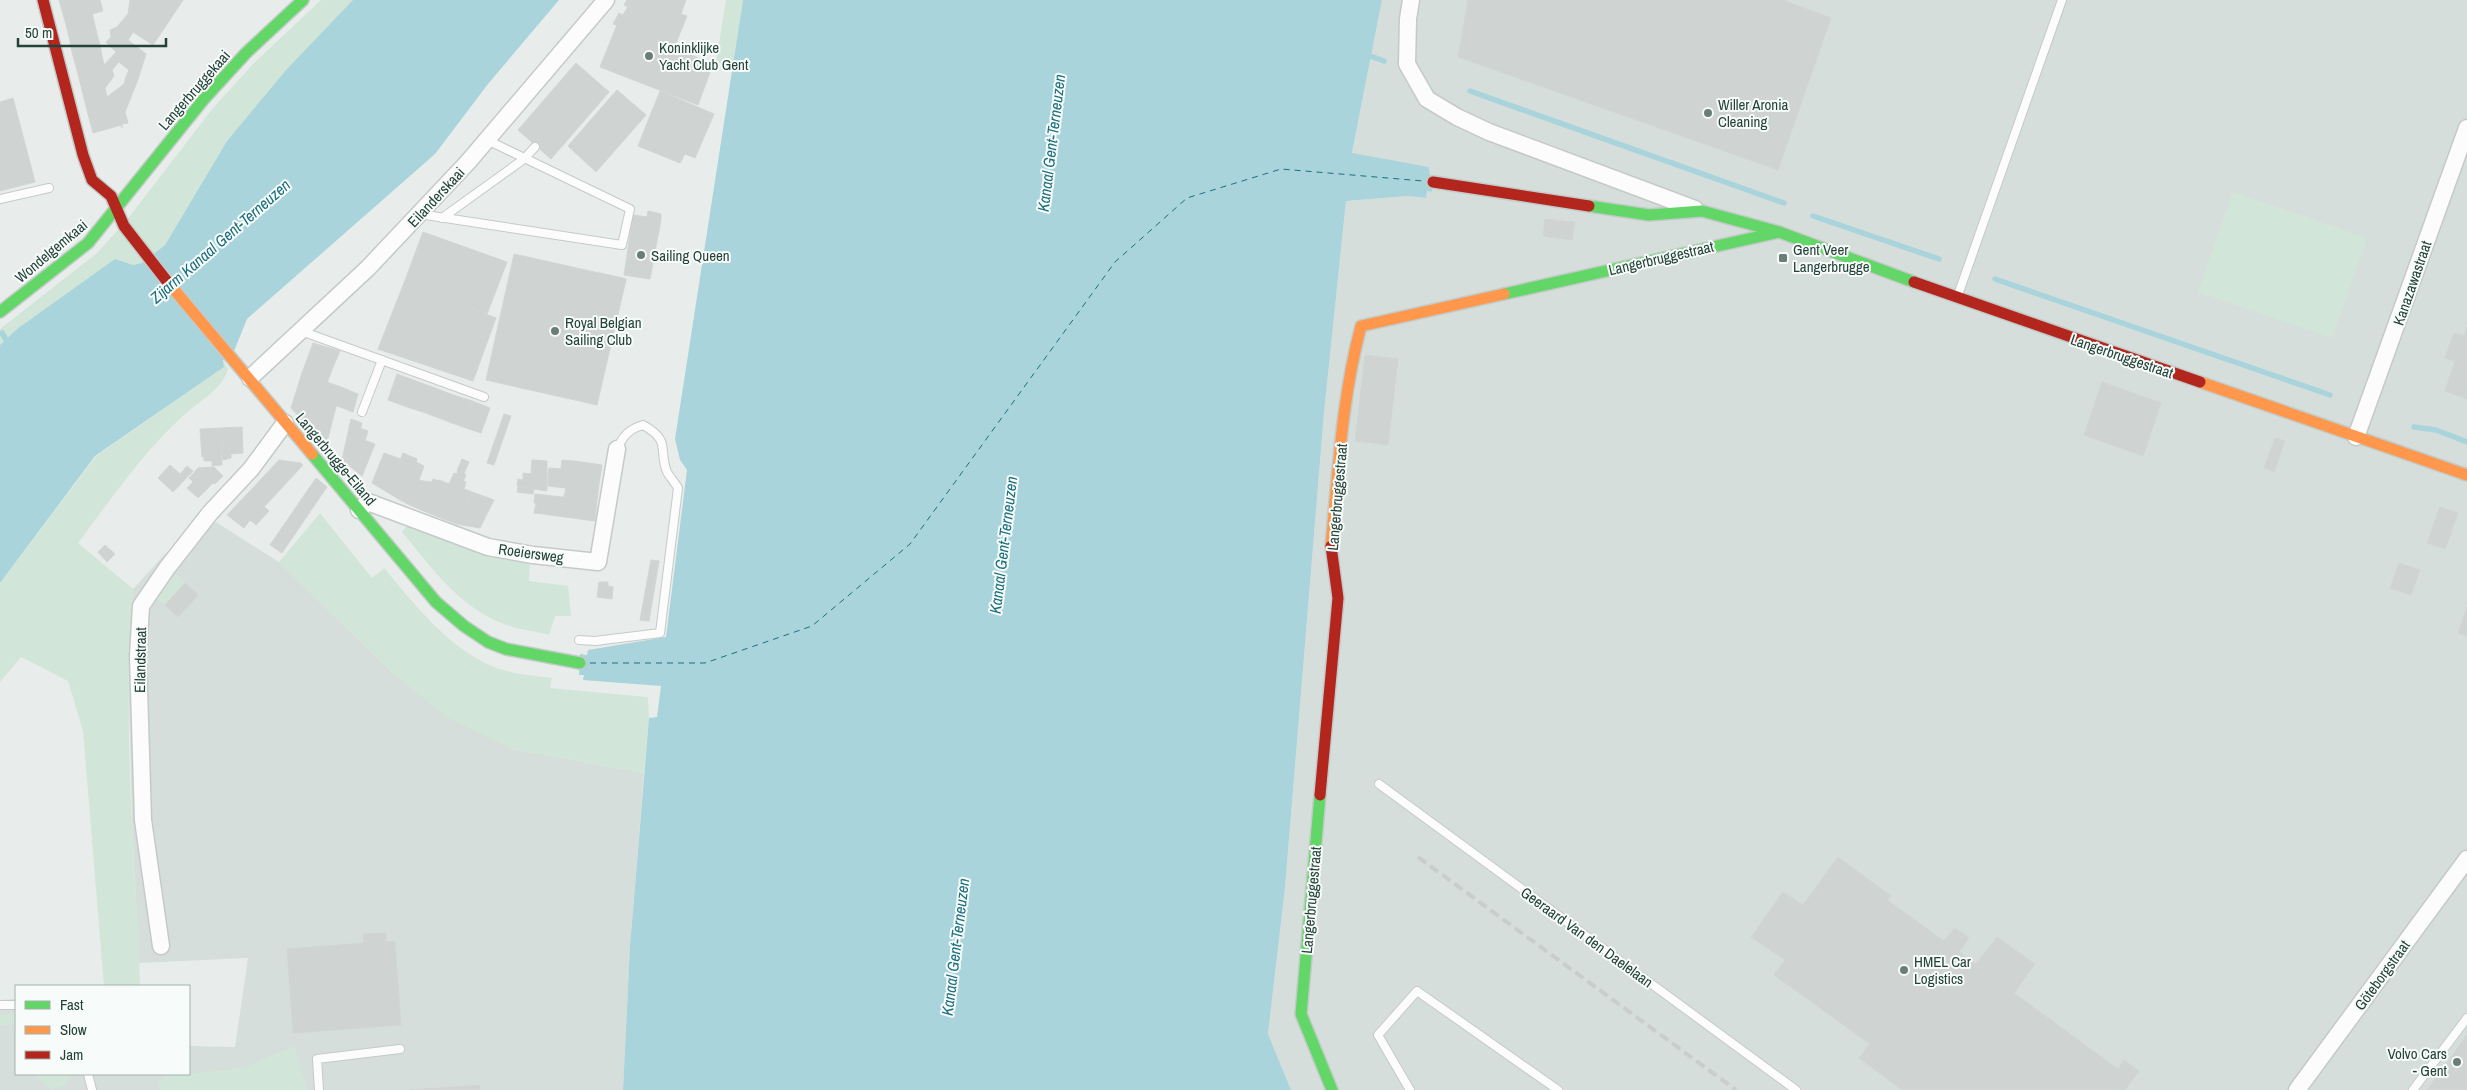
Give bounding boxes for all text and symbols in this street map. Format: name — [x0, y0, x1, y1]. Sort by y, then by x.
scale bar — [18, 15, 165, 47]
text: 50 m — [25, 22, 52, 43]
place label: Koninklijke Yacht Club Gent — [659, 37, 749, 75]
street label: Langerbruggekaai — [153, 45, 235, 135]
marker: Koninklijke Yacht Club Gent — [643, 50, 655, 62]
water label: Kanaal Gent-Terneuzen — [1032, 73, 1070, 213]
place label: Willer Aronia Cleaning — [1718, 94, 1789, 132]
marker: Willer Aronia Cleaning — [1702, 107, 1714, 119]
street label: Eilanderskaai — [403, 162, 469, 232]
water label: Zijarm Kanaal Gent-Terneuzen — [144, 174, 295, 309]
street label: Wondelgemkaai — [10, 214, 92, 288]
street label: Langerbruggestraat — [1606, 236, 1716, 280]
street label: Kanazawastraat — [2388, 237, 2436, 328]
place label: Gent Veer Langerbrugge — [1793, 239, 1870, 277]
place label: Sailing Queen — [651, 245, 730, 266]
marker: Sailing Queen — [635, 249, 647, 261]
marker: Gent Veer Langerbrugge — [1777, 252, 1789, 264]
place label: Royal Belgian Sailing Club — [565, 312, 642, 350]
marker: Royal Belgian Sailing Club — [549, 325, 561, 337]
street label: Langerbruggestraat — [2068, 329, 2177, 384]
street label: Langerbrugge-Eiland — [291, 408, 381, 510]
street label: Langerbruggestraat — [1322, 442, 1352, 551]
water label: Kanaal Gent-Terneuzen — [984, 475, 1022, 615]
street label: Roeiersweg — [497, 538, 565, 568]
street label: Eilandstraat — [129, 626, 151, 693]
street label: Langerbruggestraat — [1296, 845, 1326, 954]
water label: Kanaal Gent-Terneuzen — [936, 877, 974, 1017]
street label: Geeraard Van den Daelelaan — [1516, 882, 1658, 992]
street label: Göteborgstraat — [2349, 935, 2415, 1014]
place label: HMEL Car Logistics — [1914, 951, 1971, 989]
marker: HMEL Car Logistics — [1898, 964, 1910, 976]
legend — [15, 985, 190, 1075]
text: Fast — [60, 994, 84, 1015]
text: Slow — [60, 1019, 87, 1040]
place label: Volvo Cars - Gent — [2388, 1043, 2448, 1081]
text: Jam — [60, 1044, 83, 1065]
marker: Volvo Cars - Gent — [2451, 1056, 2463, 1068]

